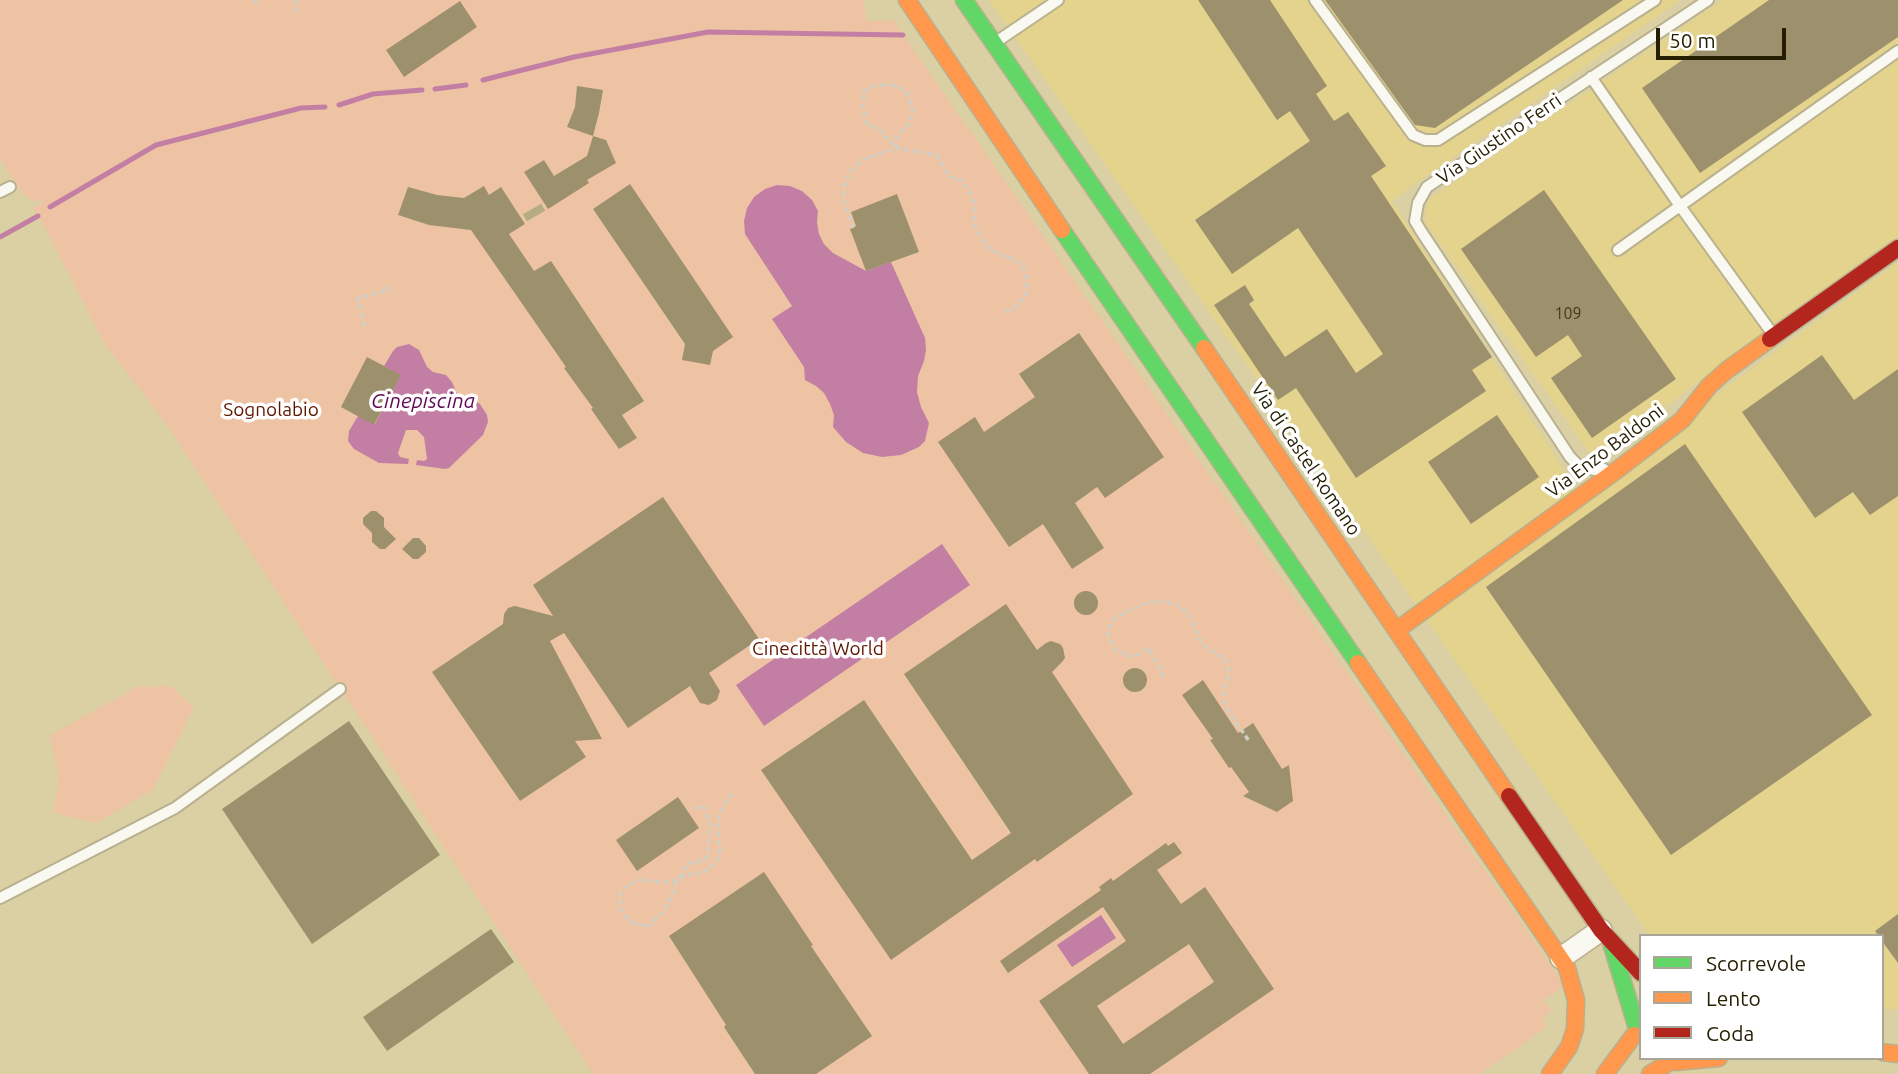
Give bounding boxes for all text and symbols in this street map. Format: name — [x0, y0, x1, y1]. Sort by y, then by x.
scale bar — [1660, 14, 1790, 58]
text: 50 m — [1669, 28, 1716, 52]
street label: Via Giustino Ferri — [1432, 89, 1566, 189]
house number: 109 — [1554, 304, 1582, 324]
street label: Via di Castel Romano — [1246, 378, 1366, 540]
water label: Cinepiscina — [371, 388, 475, 414]
park label: Sognolabio — [223, 399, 319, 421]
street label: Via Enzo Baldoni — [1542, 399, 1668, 503]
park label: Cinecittà World — [752, 638, 884, 660]
legend — [1639, 934, 1884, 1060]
text: Scorrevole — [1706, 951, 1806, 975]
text: Lento — [1706, 986, 1761, 1010]
text: Coda — [1706, 1021, 1754, 1045]

